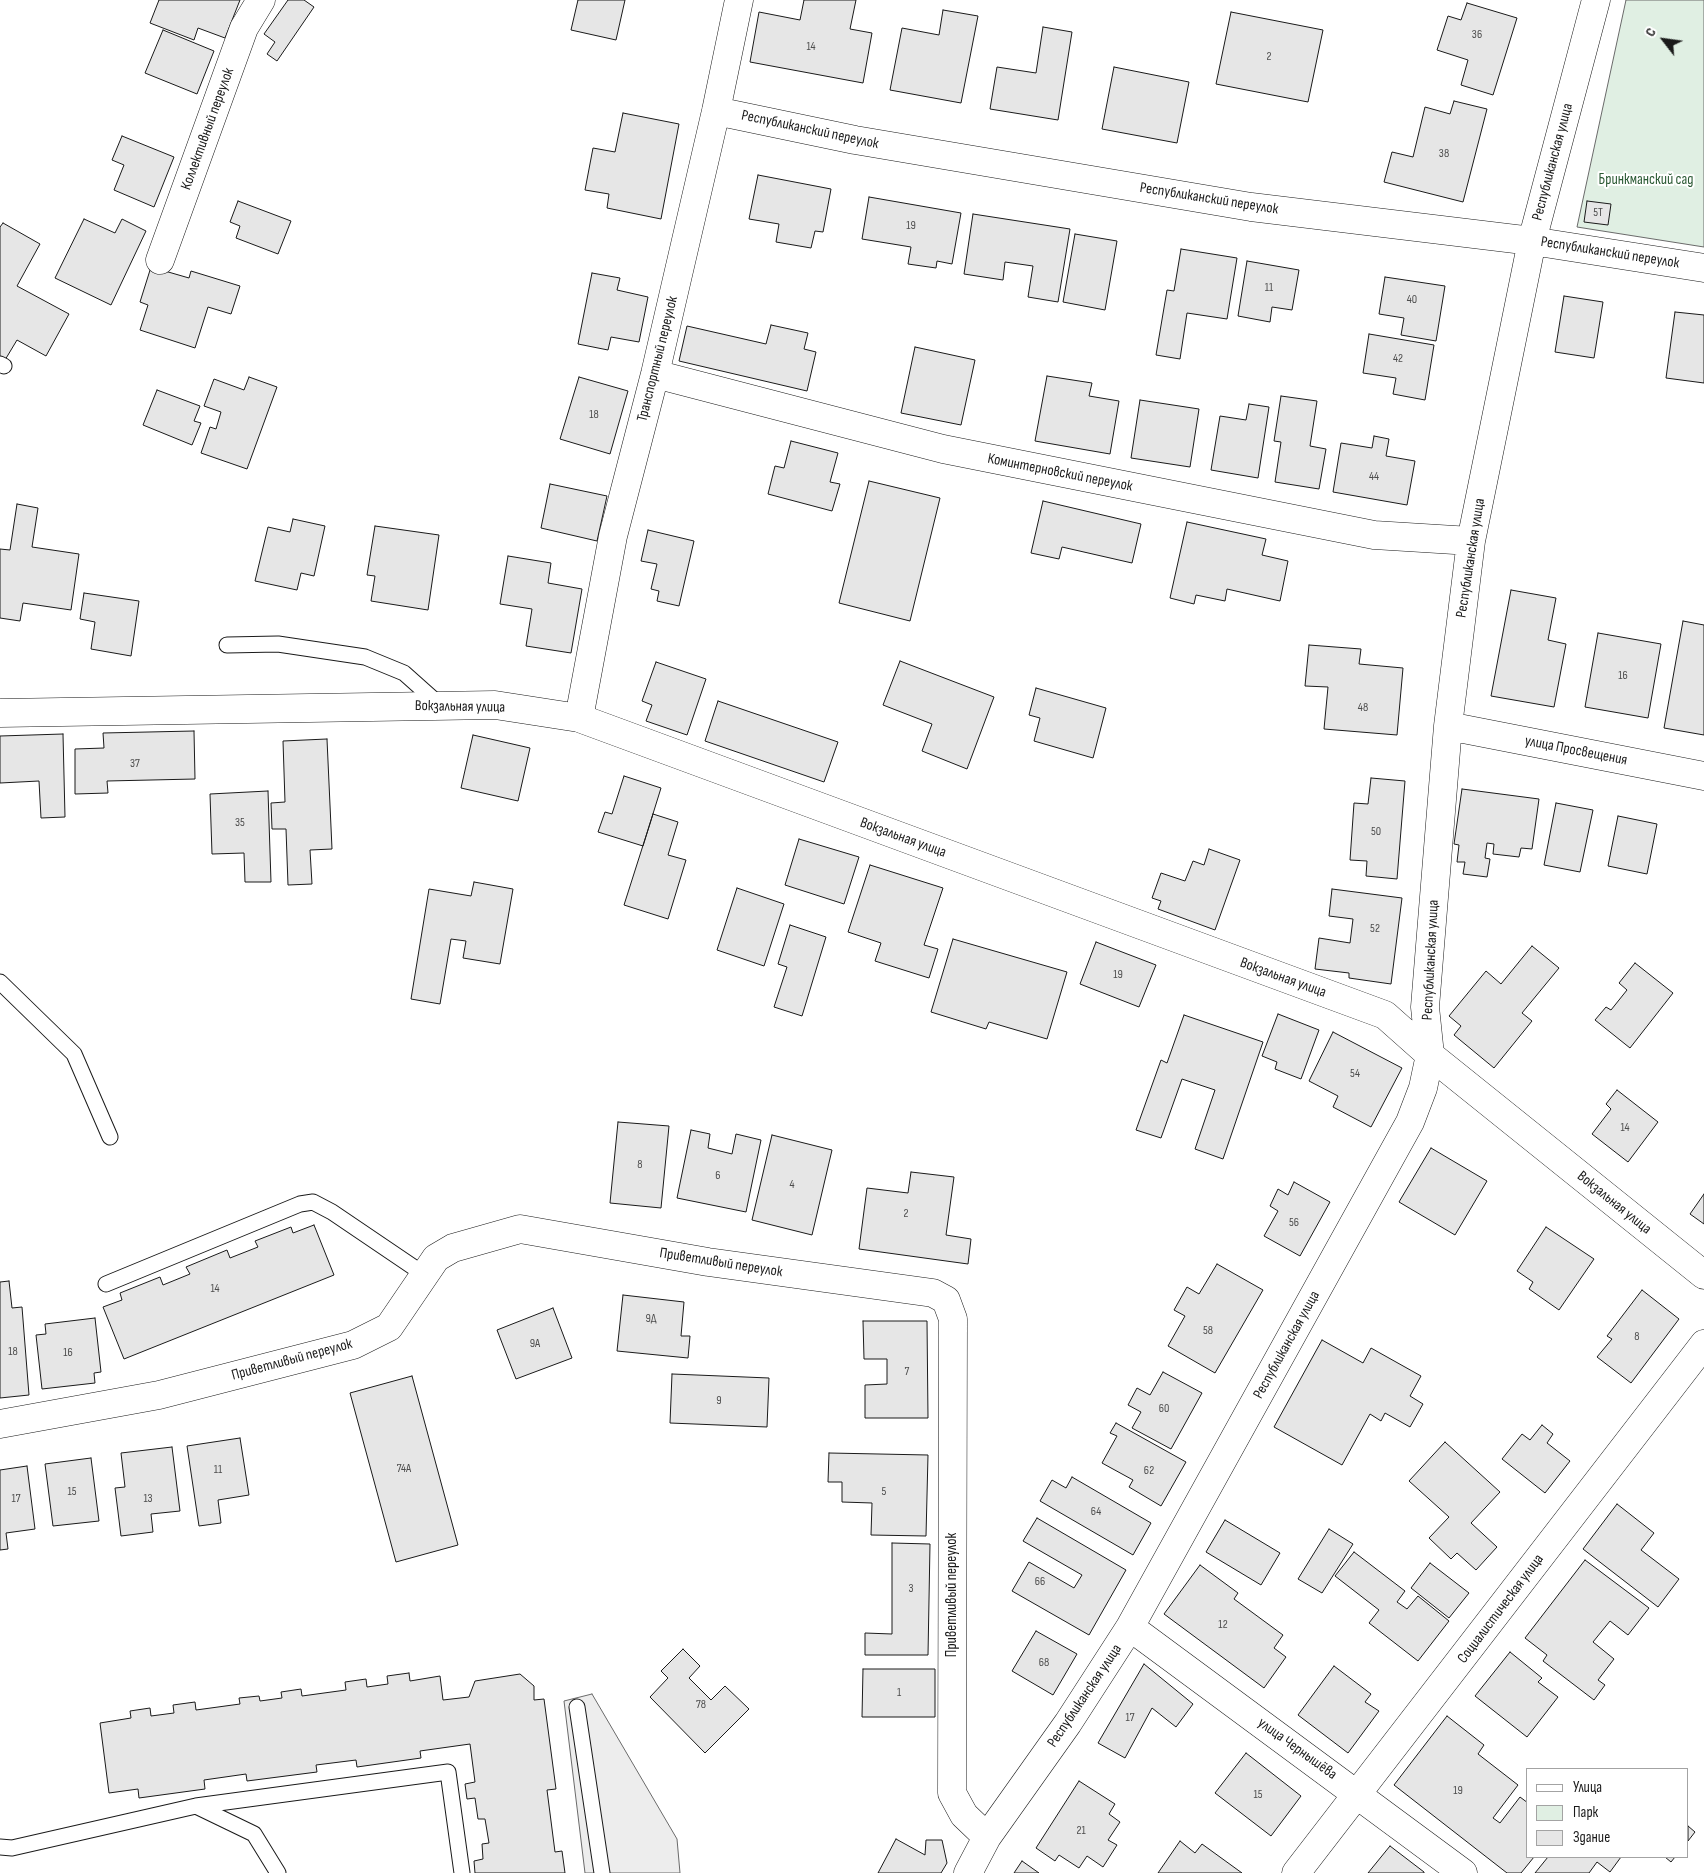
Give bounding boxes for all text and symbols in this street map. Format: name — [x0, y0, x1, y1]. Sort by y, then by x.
north arrow — [1639, 15, 1689, 65]
text: С — [1641, 25, 1660, 40]
house number: 36 — [1472, 28, 1482, 42]
house number: 14 — [806, 40, 816, 54]
house number: 2 — [1267, 50, 1271, 64]
street label: Коллективный переулок — [178, 66, 238, 192]
street label: Республиканская улица — [1529, 101, 1577, 223]
street label: Республиканский переулок — [740, 107, 880, 153]
house number: 38 — [1439, 147, 1449, 161]
park label: Бринкманский сад — [1599, 171, 1693, 189]
street label: Республиканский переулок — [1139, 179, 1279, 219]
house number: 5Т — [1593, 206, 1603, 220]
house number: 19 — [906, 219, 916, 233]
street label: Республиканский переулок — [1540, 233, 1680, 273]
house number: 11 — [1265, 281, 1273, 295]
house number: 40 — [1407, 293, 1417, 307]
street label: Транспортный переулок — [634, 294, 682, 424]
house number: 42 — [1393, 352, 1403, 366]
house number: 18 — [589, 408, 599, 422]
street label: Коминтерновский переулок — [986, 450, 1134, 496]
house number: 44 — [1369, 470, 1379, 484]
street label: Республиканская улица — [1453, 497, 1489, 619]
house number: 16 — [1618, 669, 1628, 683]
street label: Вокзальная улица — [415, 697, 505, 717]
house number: 48 — [1358, 701, 1368, 715]
street label: улица Просвещения — [1523, 732, 1629, 770]
house number: 37 — [130, 757, 140, 771]
street label: Вокзальная улица — [857, 814, 949, 862]
house number: 35 — [235, 816, 245, 830]
house number: 50 — [1371, 825, 1381, 839]
street label: Республиканская улица — [1419, 899, 1443, 1021]
house number: 52 — [1370, 922, 1380, 936]
street label: Вокзальная улица — [1237, 954, 1329, 1002]
house number: 19 — [1113, 968, 1123, 982]
house number: 54 — [1350, 1067, 1360, 1081]
house number: 14 — [1620, 1121, 1630, 1135]
house number: 8 — [637, 1158, 643, 1172]
street label: Вокзальная улица — [1573, 1168, 1655, 1238]
house number: 6 — [715, 1169, 721, 1183]
house number: 4 — [789, 1178, 795, 1192]
house number: 2 — [904, 1207, 908, 1221]
house number: 56 — [1289, 1216, 1299, 1230]
street label: Приветливый переулок — [658, 1244, 784, 1282]
house number: 14 — [210, 1282, 220, 1296]
street label: Республиканская улица — [1250, 1288, 1324, 1402]
house number: 9Д — [645, 1312, 657, 1326]
house number: 58 — [1203, 1324, 1213, 1338]
house number: 8 — [1634, 1330, 1640, 1344]
street label: Приветливый переулок — [230, 1335, 354, 1385]
house number: 9А — [530, 1337, 540, 1351]
house number: 18 — [8, 1345, 18, 1359]
house number: 16 — [63, 1346, 73, 1360]
house number: 7 — [905, 1365, 909, 1379]
house number: 9 — [716, 1394, 722, 1408]
house number: 60 — [1159, 1402, 1169, 1416]
house number: 74А — [397, 1462, 411, 1476]
house number: 11 — [214, 1463, 222, 1477]
house number: 62 — [1144, 1464, 1154, 1478]
house number: 15 — [67, 1485, 77, 1499]
house number: 5 — [882, 1485, 886, 1499]
house number: 17 — [12, 1492, 20, 1506]
house number: 13 — [143, 1492, 153, 1506]
house number: 64 — [1091, 1505, 1101, 1519]
street label: Приветливый переулок — [943, 1533, 961, 1657]
street label: Социалистическая улица — [1454, 1551, 1548, 1667]
house number: 66 — [1035, 1575, 1045, 1589]
house number: 3 — [908, 1582, 914, 1596]
house number: 12 — [1218, 1618, 1228, 1632]
street label: Республиканская улица — [1044, 1641, 1126, 1751]
house number: 68 — [1039, 1656, 1049, 1670]
house number: 1 — [897, 1686, 901, 1700]
house number: 78 — [696, 1698, 706, 1712]
house number: 17 — [1126, 1711, 1134, 1725]
street label: улица Чернышёва — [1254, 1714, 1340, 1784]
legend — [1526, 1768, 1689, 1858]
text: Улица — [1573, 1778, 1602, 1797]
house number: 19 — [1453, 1784, 1463, 1798]
house number: 15 — [1253, 1788, 1263, 1802]
text: Парк — [1573, 1803, 1598, 1822]
house number: 21 — [1076, 1824, 1086, 1838]
text: Здание — [1573, 1828, 1610, 1847]

